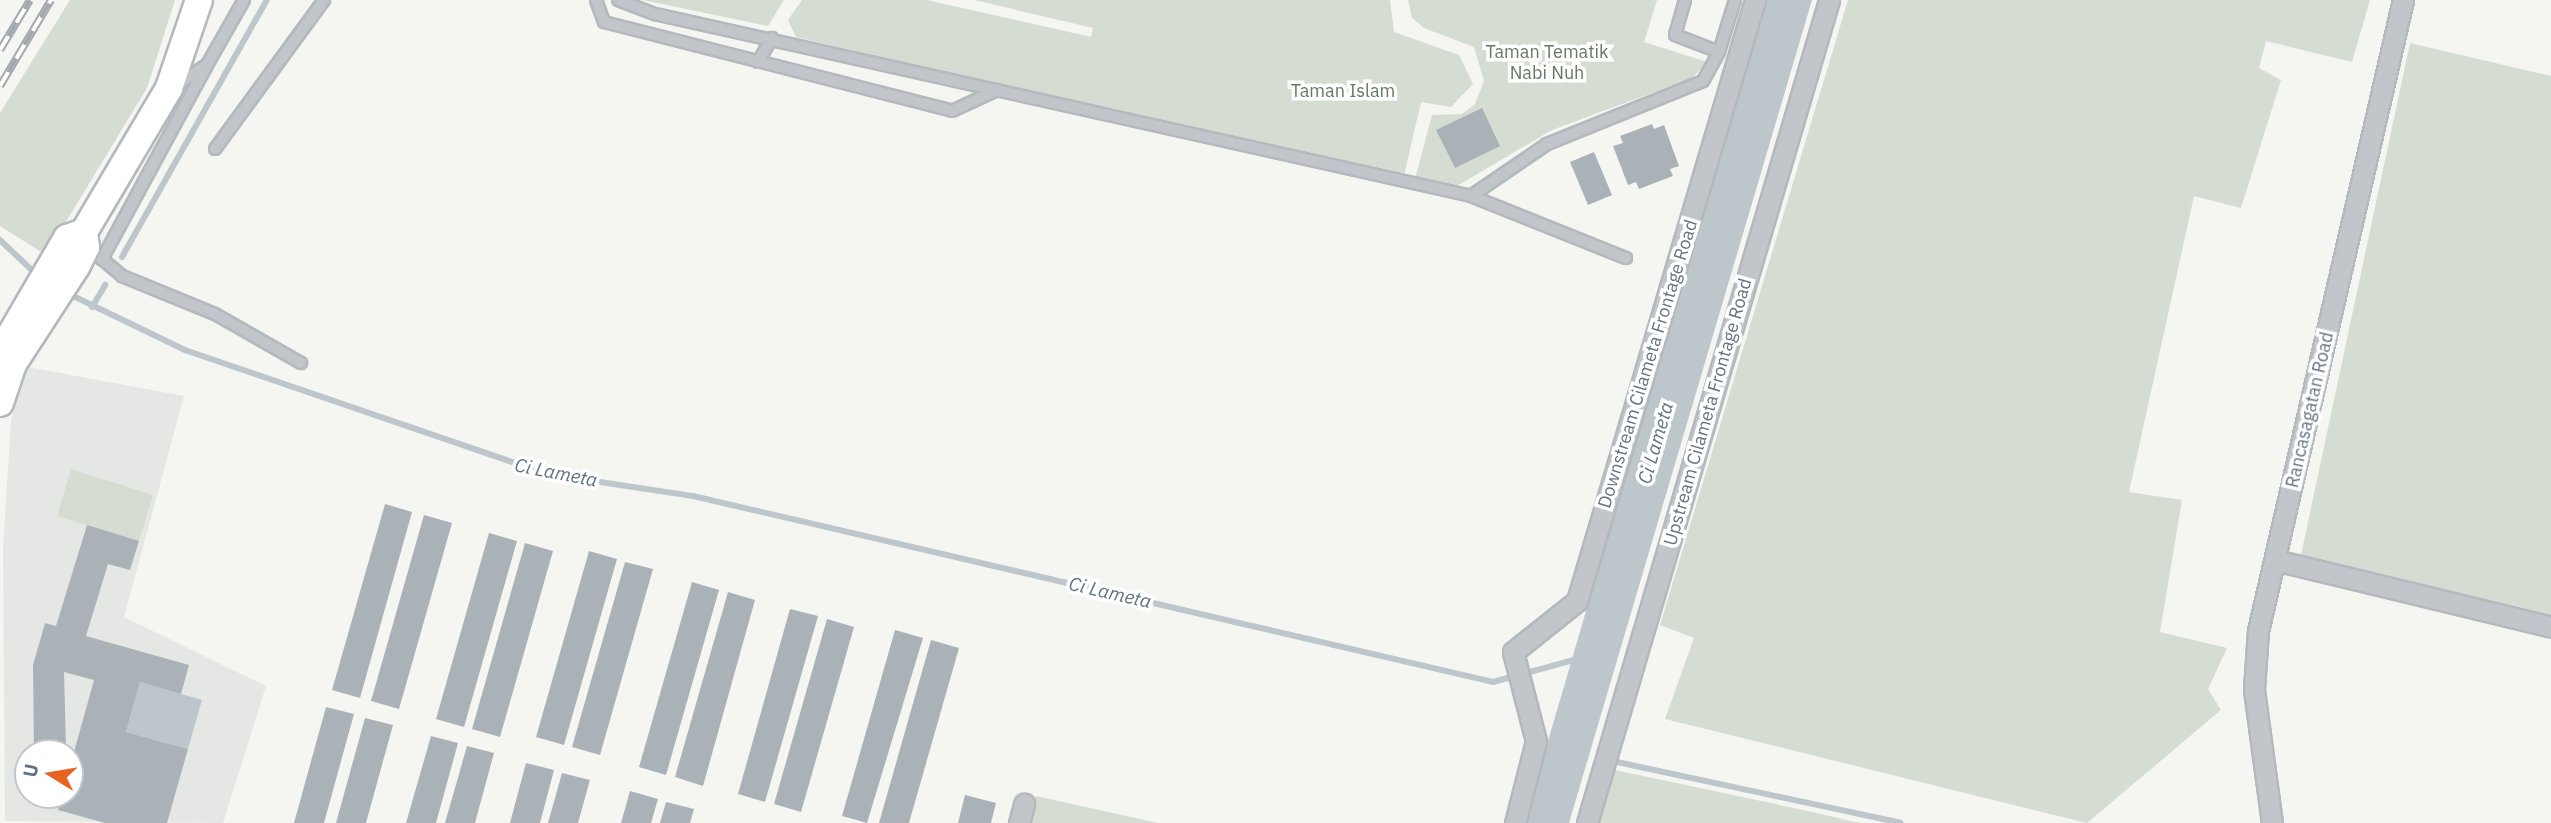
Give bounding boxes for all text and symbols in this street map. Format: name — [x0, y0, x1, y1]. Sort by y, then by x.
park label: Taman Tematik Nabi Nuh — [1485, 42, 1609, 84]
park label: Taman Islam — [1291, 80, 1395, 102]
street label: Downstream Cilameta Frontage Road — [1594, 217, 1702, 511]
street label: Upstream Cilameta Frontage Road — [1659, 276, 1757, 548]
street label: Rancasagatan Road — [2282, 330, 2338, 490]
water label: Ci Lameta — [1633, 400, 1679, 486]
water label: Ci Lameta — [513, 454, 599, 492]
water label: Ci Lameta — [1067, 572, 1153, 614]
north arrow — [14, 739, 84, 809]
text: U — [17, 762, 43, 779]

